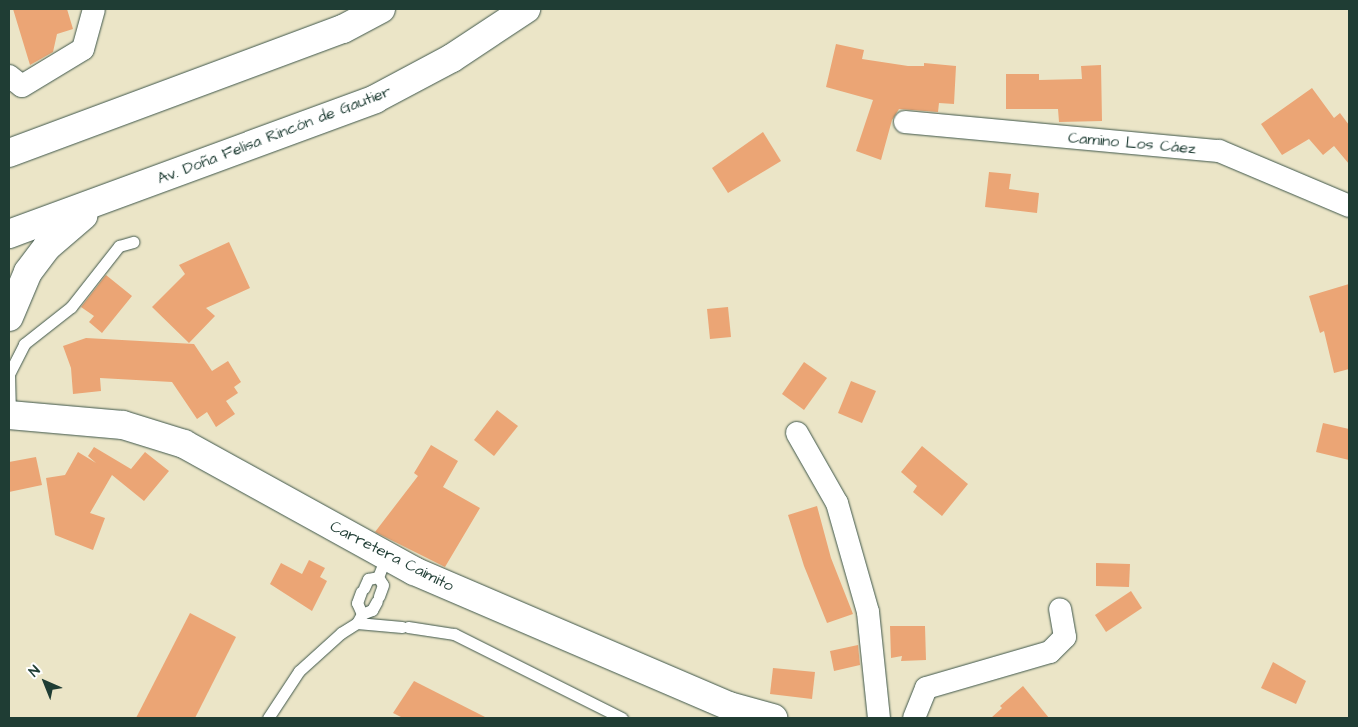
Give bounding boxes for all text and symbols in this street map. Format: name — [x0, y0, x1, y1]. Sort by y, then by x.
street label: Av. Doña Felisa Rincón de Gautier — [154, 81, 394, 189]
street label: Camino Los Cáez — [1067, 128, 1197, 158]
street label: Carretera Caimito — [327, 516, 457, 596]
north arrow — [20, 657, 70, 707]
text: N — [24, 661, 45, 681]

